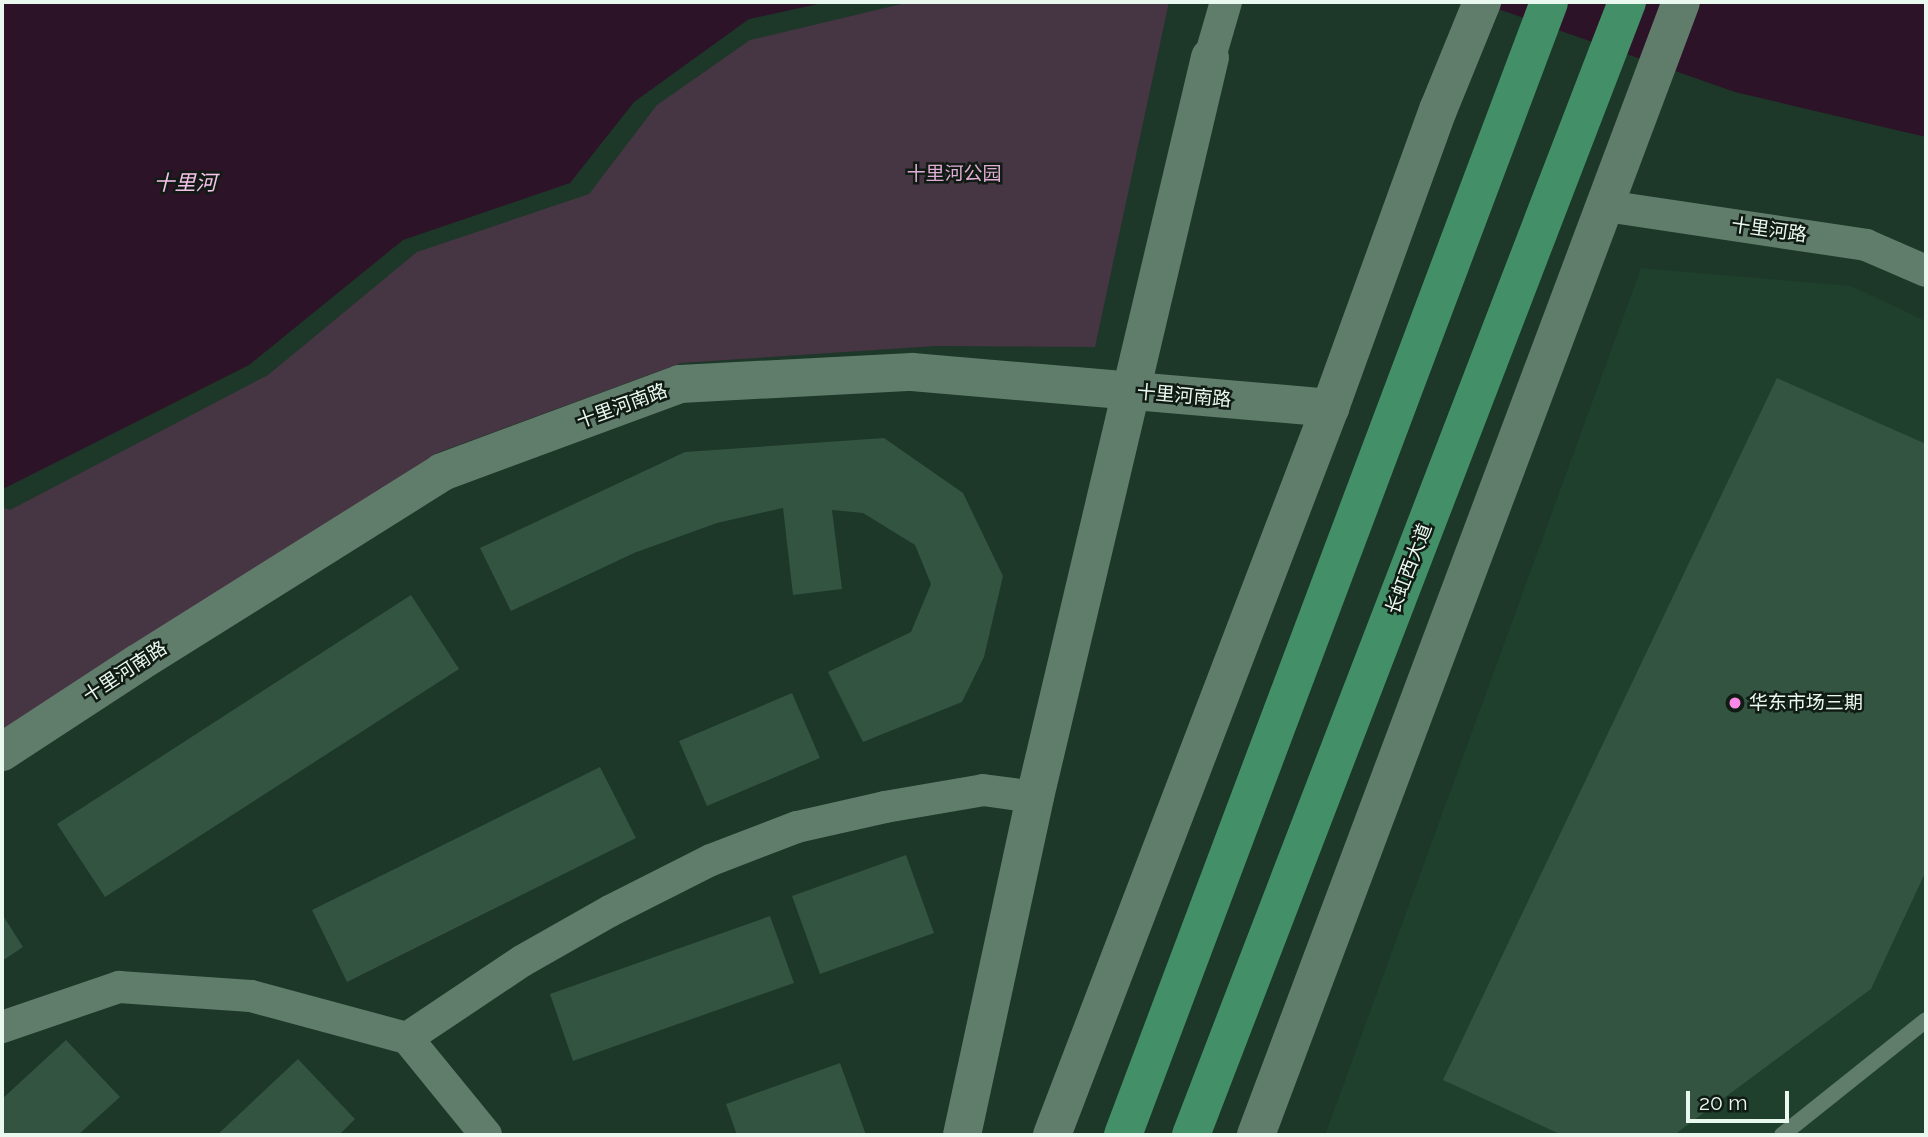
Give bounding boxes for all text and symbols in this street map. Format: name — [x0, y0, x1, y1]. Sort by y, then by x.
park label: 十里河公园 — [907, 163, 1001, 185]
water label: 十里河 — [154, 170, 216, 196]
street label: 十里河路 — [1730, 213, 1808, 247]
street label: 十里河南路 — [573, 379, 671, 433]
street label: 十里河南路 — [1136, 381, 1232, 411]
street label: 长虹西大道 — [1381, 521, 1437, 617]
street label: 十里河南路 — [79, 637, 171, 707]
place label: 华东市场三期 — [1749, 692, 1863, 714]
marker: 华东市场三期 — [1727, 695, 1743, 711]
scale bar — [1690, 1078, 1793, 1122]
text: 20 m — [1699, 1090, 1747, 1115]

